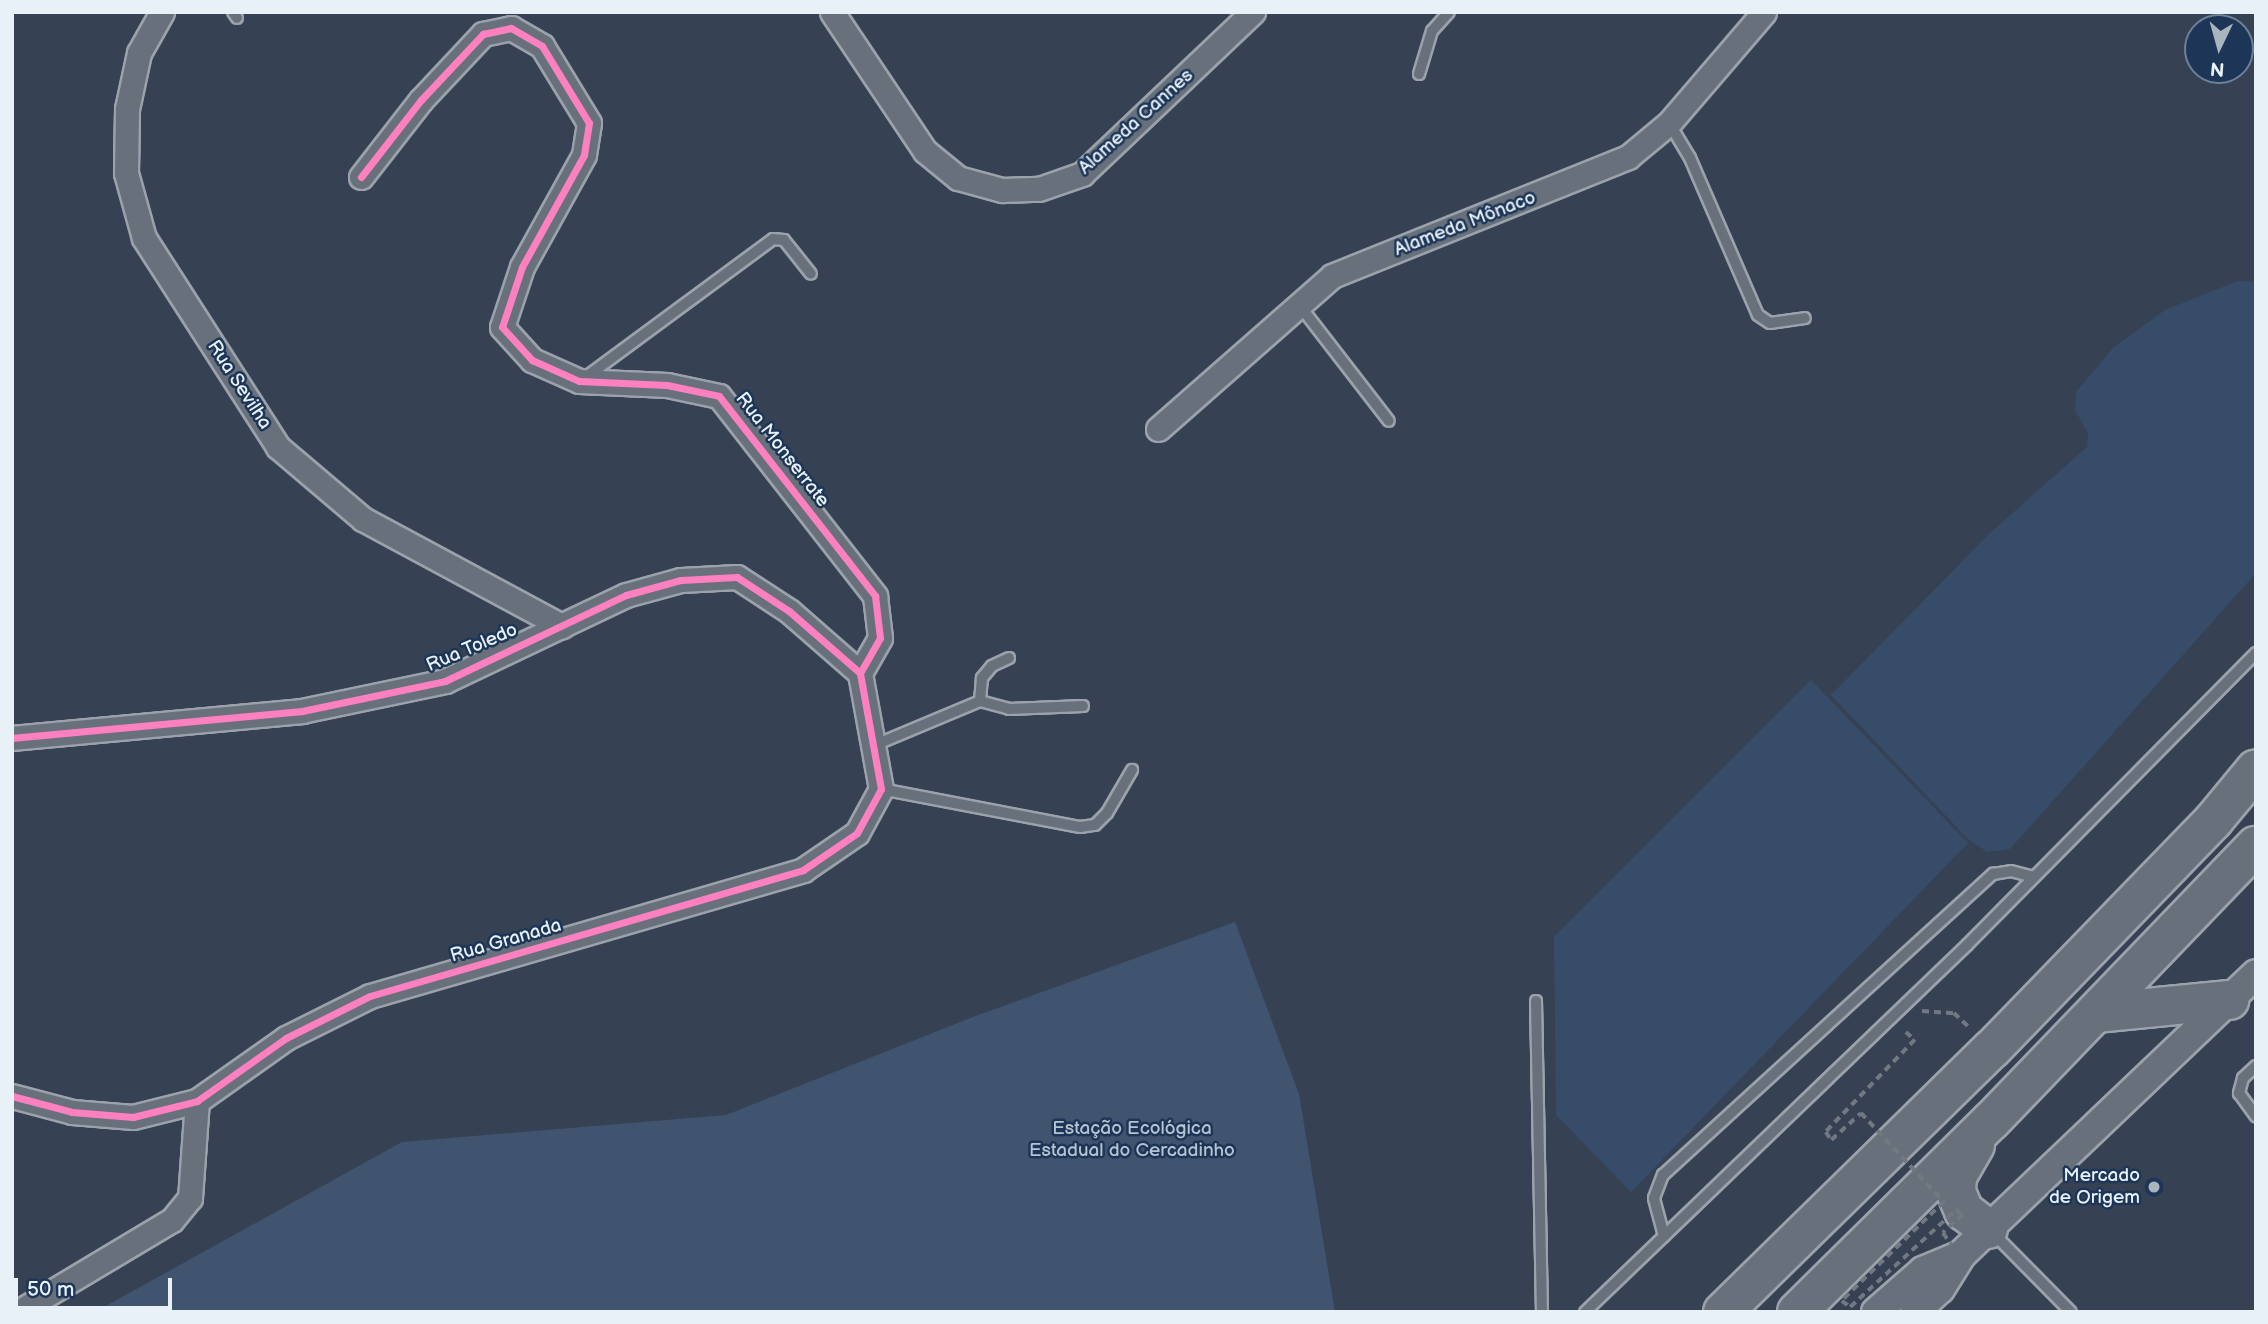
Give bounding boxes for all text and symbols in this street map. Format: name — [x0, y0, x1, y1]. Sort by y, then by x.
north arrow — [2184, 14, 2254, 84]
text: N — [2209, 56, 2225, 81]
street label: Alameda Cannes — [1074, 64, 1198, 180]
street label: Alameda Mônaco — [1391, 187, 1539, 261]
street label: Rua Sevilha — [202, 336, 276, 434]
street label: Rua Monserrate — [730, 388, 834, 512]
street label: Rua Toledo — [423, 619, 521, 677]
street label: Rua Granada — [448, 914, 564, 968]
park label: Estação Ecológica Estadual do Cercadinho — [1029, 1118, 1235, 1162]
place label: Mercado de Origem — [2049, 1165, 2140, 1209]
marker: Mercado de Origem — [2146, 1179, 2162, 1195]
scale bar — [18, 1264, 175, 1308]
text: 50 m — [27, 1277, 74, 1302]

